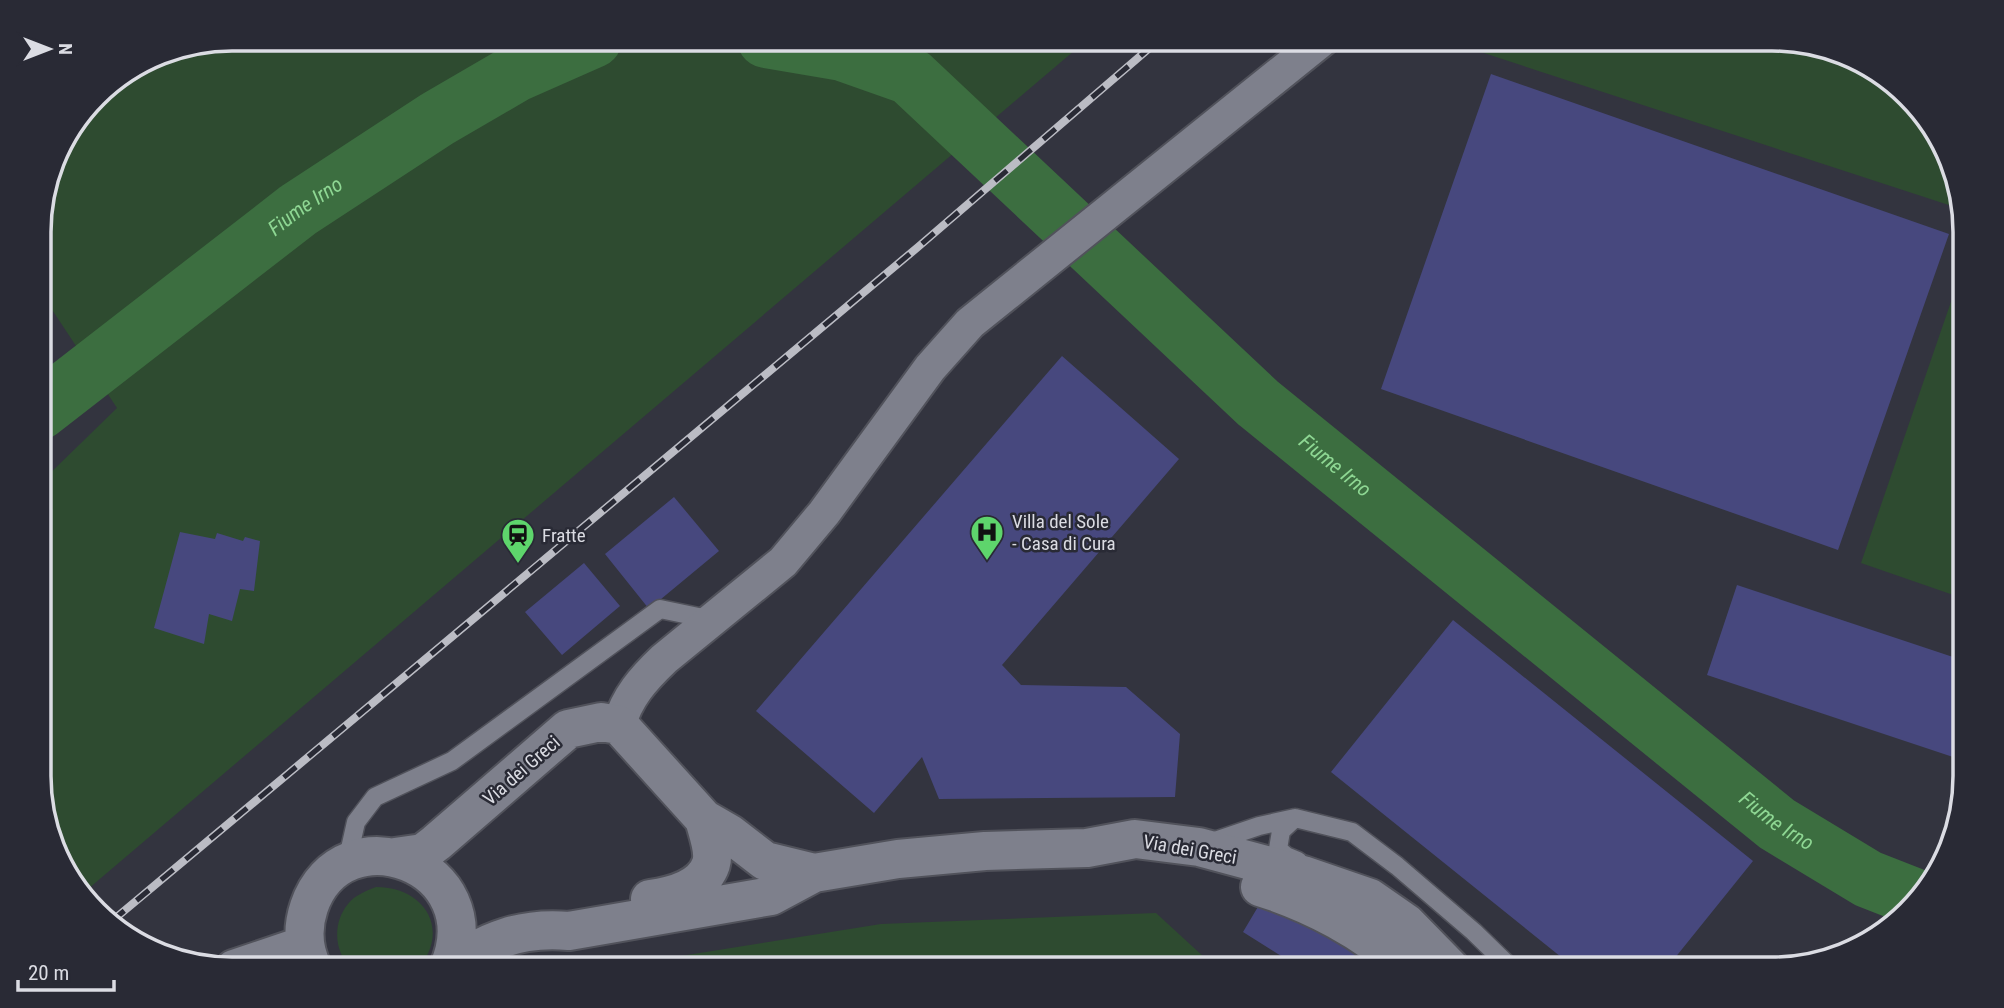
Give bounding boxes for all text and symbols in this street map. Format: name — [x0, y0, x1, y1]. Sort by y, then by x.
north arrow — [14, 14, 84, 84]
text: N — [54, 43, 77, 55]
water label: Fiume Irno — [263, 172, 347, 241]
water label: Fiume Irno — [1294, 429, 1376, 502]
place label: Villa del Sole - Casa di Cura — [1012, 510, 1116, 555]
hospital icon: Villa del Sole - Casa di Cura — [968, 513, 1006, 562]
station icon: Fratte — [499, 516, 537, 565]
place label: Fratte — [542, 524, 586, 547]
street label: Via dei Greci — [478, 731, 564, 810]
water label: Fiume Irno — [1735, 786, 1818, 855]
street label: Via dei Greci — [1141, 830, 1238, 869]
scale bar — [18, 948, 114, 992]
text: 20 m — [28, 961, 69, 985]

